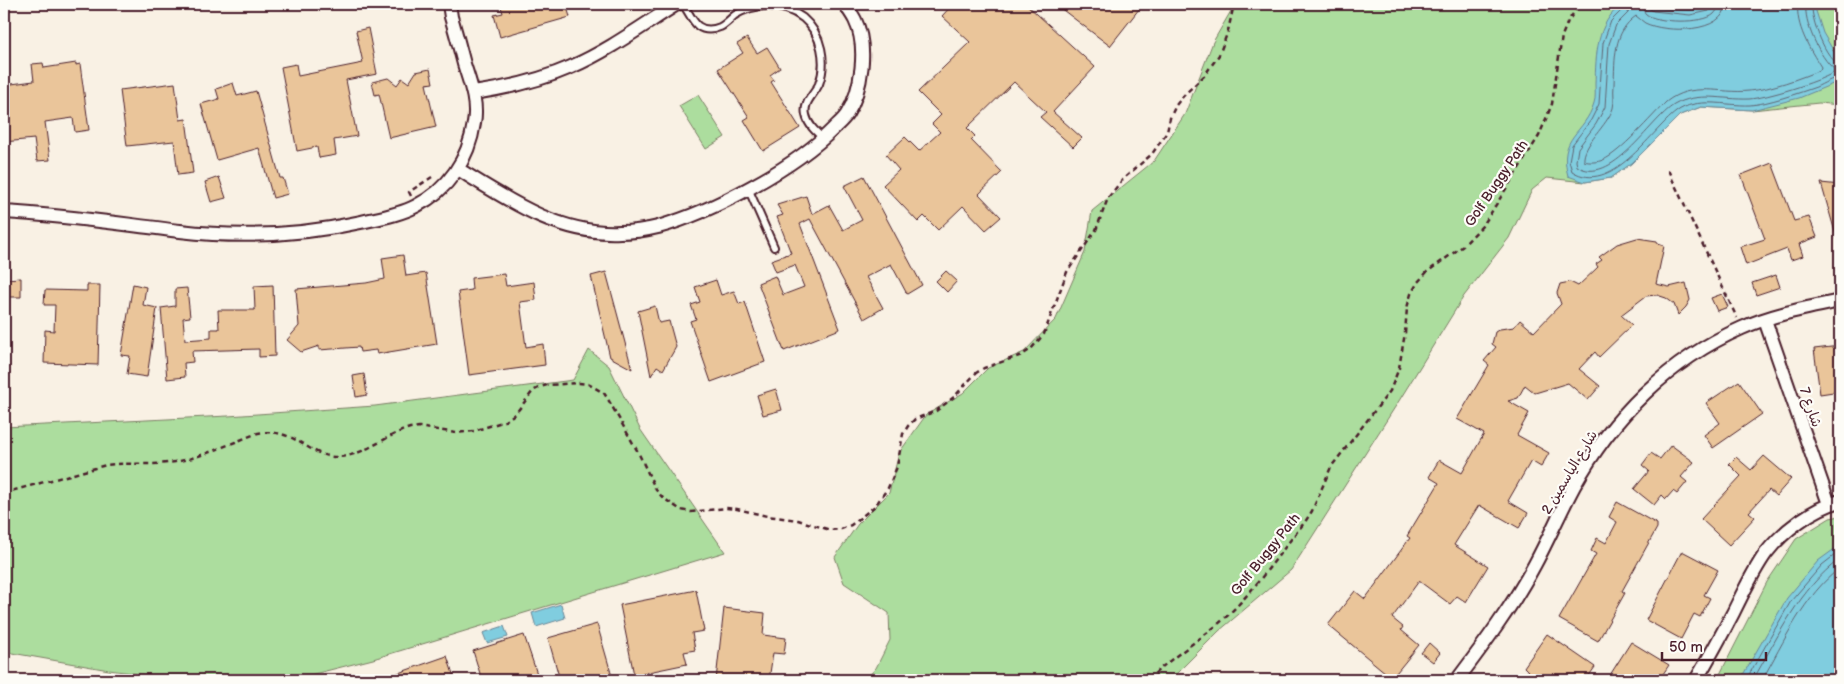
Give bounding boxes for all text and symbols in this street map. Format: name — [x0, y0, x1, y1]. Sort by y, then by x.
street label: Golf Buggy Path — [1461, 137, 1532, 230]
street label: شارع 7 — [1795, 385, 1825, 430]
street label: شارع الياسمين 2 — [1538, 427, 1602, 518]
street label: Golf Buggy Path — [1227, 510, 1304, 599]
scale bar — [1662, 629, 1765, 661]
text: 50 m — [1669, 638, 1703, 657]

